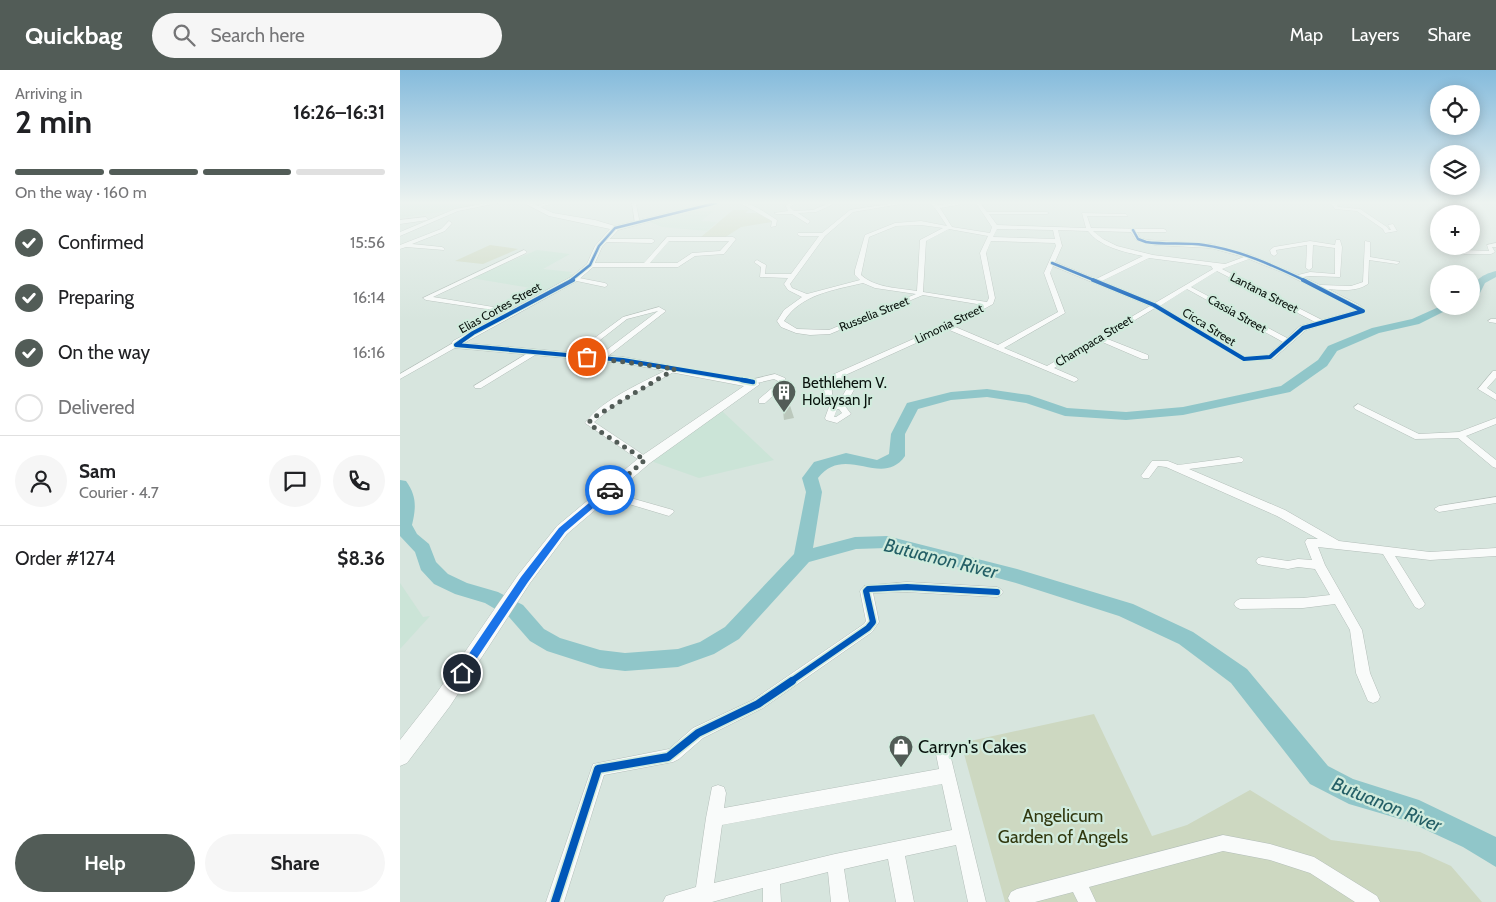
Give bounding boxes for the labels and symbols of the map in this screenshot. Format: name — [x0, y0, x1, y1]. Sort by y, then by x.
street label: Lantana Street — [1228, 269, 1301, 316]
street label: Elias Cortes Street — [456, 279, 544, 336]
street label: Cassia Street — [1205, 291, 1269, 336]
street label: Russelia Street — [837, 293, 911, 334]
street label: Limonia Street — [912, 301, 985, 347]
street label: Cicca Street — [1180, 304, 1239, 349]
street label: Champaca Street — [1052, 312, 1135, 370]
pin — [566, 336, 608, 378]
place label: Bethlehem V. Holaysan Jr — [802, 374, 887, 409]
building icon: Bethlehem V. Holaysan Jr — [771, 379, 797, 413]
courier — [585, 465, 635, 515]
water label: Butuanon River — [882, 533, 1001, 584]
pin — [441, 652, 483, 694]
shop icon: Carryn's Cakes — [888, 734, 914, 768]
place label: Carryn's Cakes — [918, 736, 1026, 758]
water label: Butuanon River — [1329, 772, 1446, 837]
park label: Angelicum Garden of Angels — [998, 805, 1128, 848]

